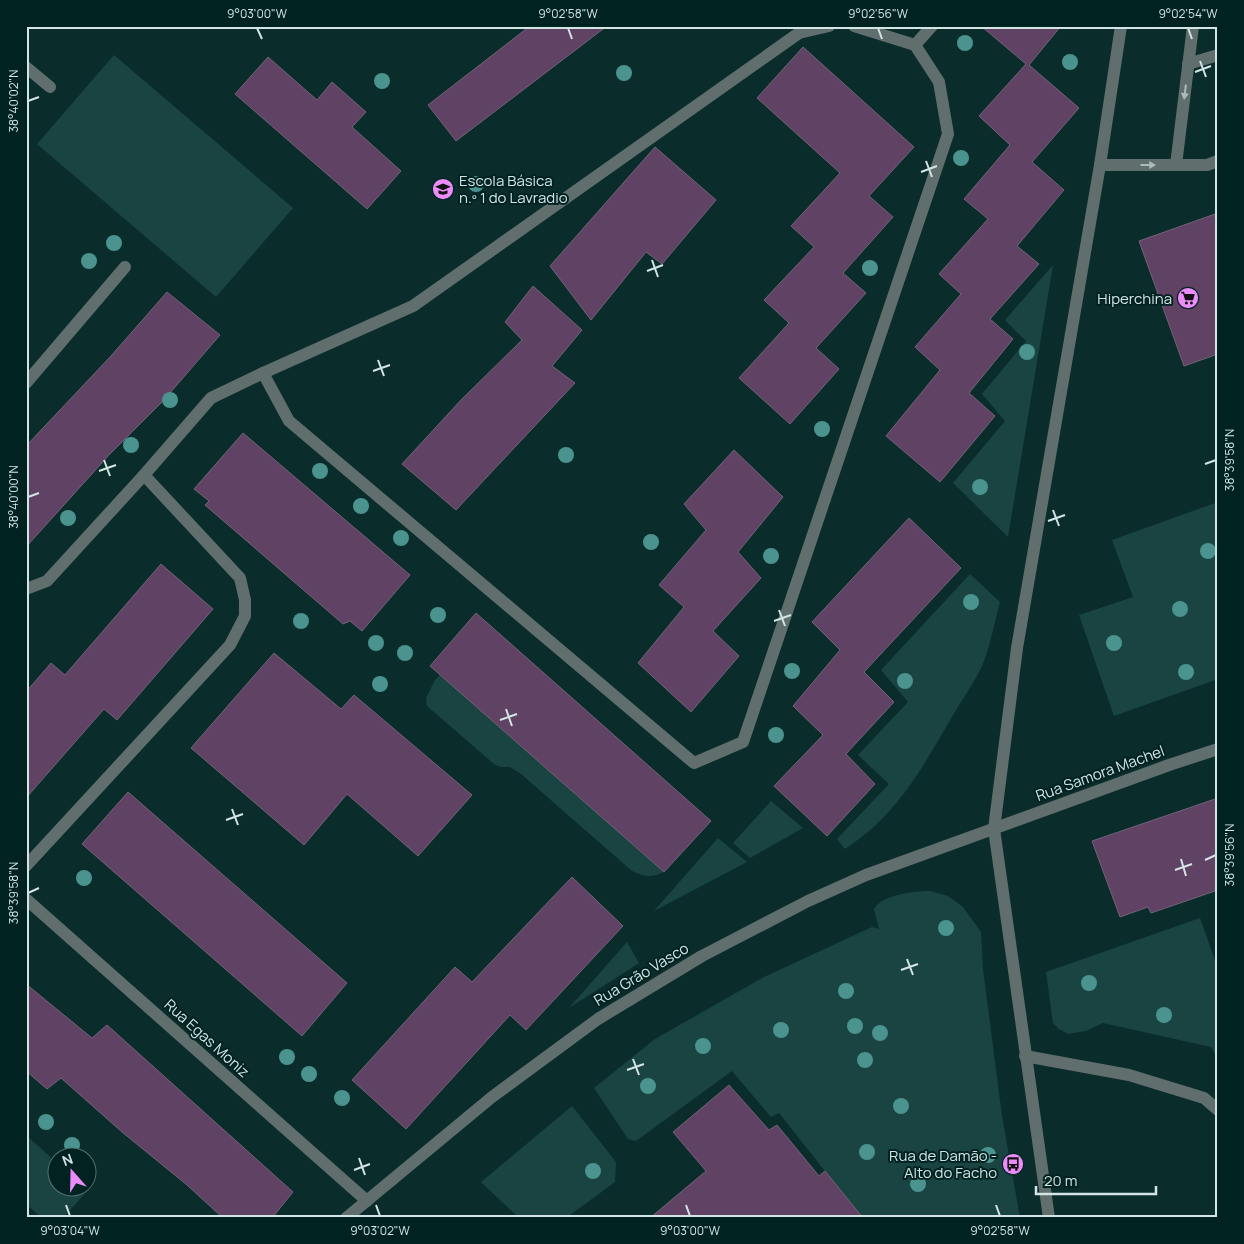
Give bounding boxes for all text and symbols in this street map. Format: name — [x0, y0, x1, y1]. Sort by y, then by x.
text: 9°03'00"W — [227, 5, 288, 22]
text: 9°02'58"W — [538, 5, 598, 22]
text: 9°02'56"W — [848, 5, 909, 22]
text: 9°02'54"W — [1158, 5, 1218, 22]
text: 38°40'02"N — [5, 69, 22, 133]
one-way arrow — [1181, 84, 1189, 100]
one-way arrow — [1141, 161, 1157, 169]
place label: Escola Básica n.º 1 do Lavradio — [459, 170, 568, 208]
school or university icon: Escola Básica n.º 1 do Lavradio — [431, 177, 455, 201]
supermarket icon: Hiperchina — [1176, 286, 1200, 310]
place label: Hiperchina — [1097, 288, 1172, 309]
text: 38°39'58"N — [1221, 429, 1238, 491]
text: 38°40'00"N — [5, 465, 22, 529]
street label: Rua Samora Machel — [1033, 740, 1167, 806]
text: 38°39'56"N — [1221, 824, 1238, 886]
text: 38°39'58"N — [5, 862, 22, 924]
street label: Rua Grão Vasco — [590, 937, 692, 1011]
street label: Rua Egas Moniz — [160, 994, 254, 1082]
place label: Rua de Damão - Alto do Facho — [889, 1145, 997, 1183]
north arrow — [48, 1146, 98, 1196]
text: N — [59, 1149, 75, 1170]
bus stop icon: Rua de Damão - Alto do Facho — [1001, 1152, 1025, 1176]
scale bar — [1036, 1164, 1156, 1196]
text: 20 m — [1044, 1170, 1077, 1191]
text: 9°03'04"W — [40, 1222, 100, 1239]
text: 9°03'02"W — [350, 1222, 410, 1239]
text: 9°03'00"W — [660, 1222, 721, 1239]
text: 9°02'58"W — [970, 1222, 1030, 1239]

